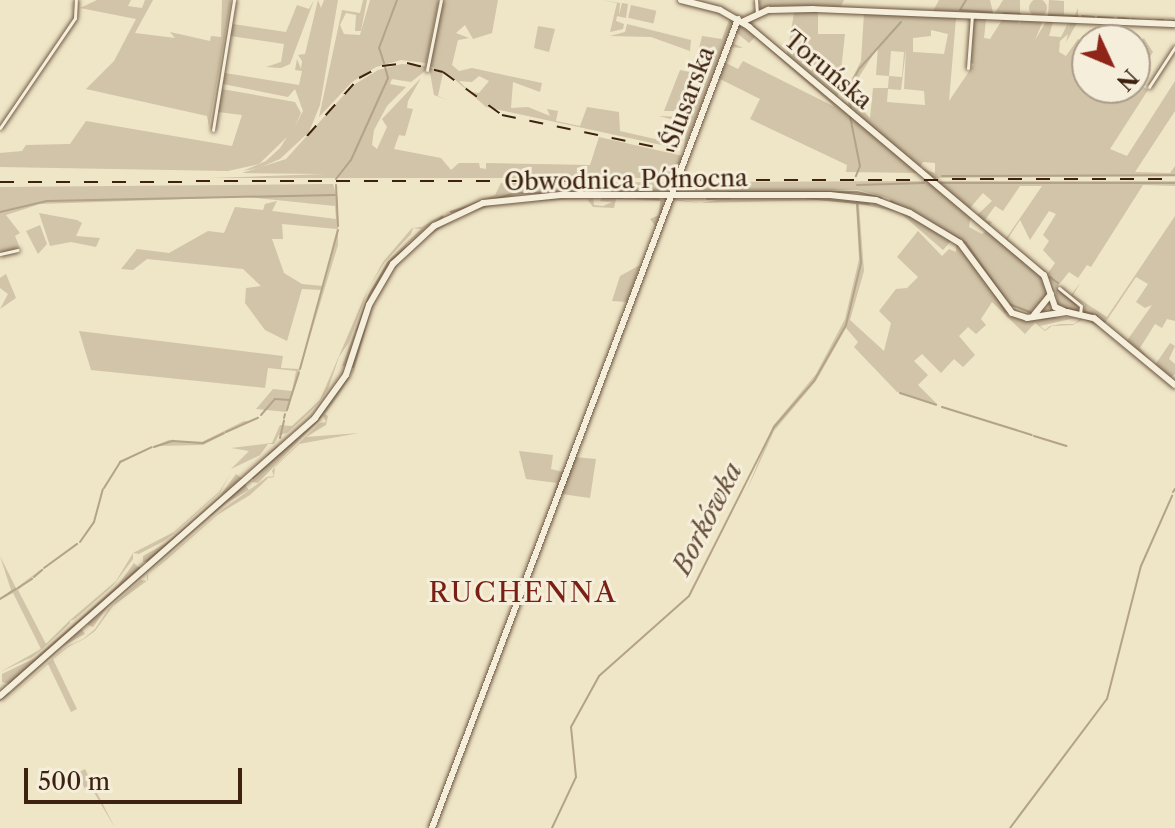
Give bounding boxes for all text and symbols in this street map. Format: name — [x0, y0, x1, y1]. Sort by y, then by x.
north arrow — [1071, 24, 1151, 104]
street label: Toruńska — [778, 25, 878, 115]
street label: Ślusarska — [656, 42, 720, 152]
text: N — [1111, 63, 1144, 96]
street label: Obwodnica Północna — [504, 163, 748, 197]
water label: Borkówka — [667, 458, 749, 580]
district label: RUCHENNA — [428, 575, 618, 609]
scale bar — [28, 752, 246, 802]
text: 500 m — [38, 767, 110, 796]

